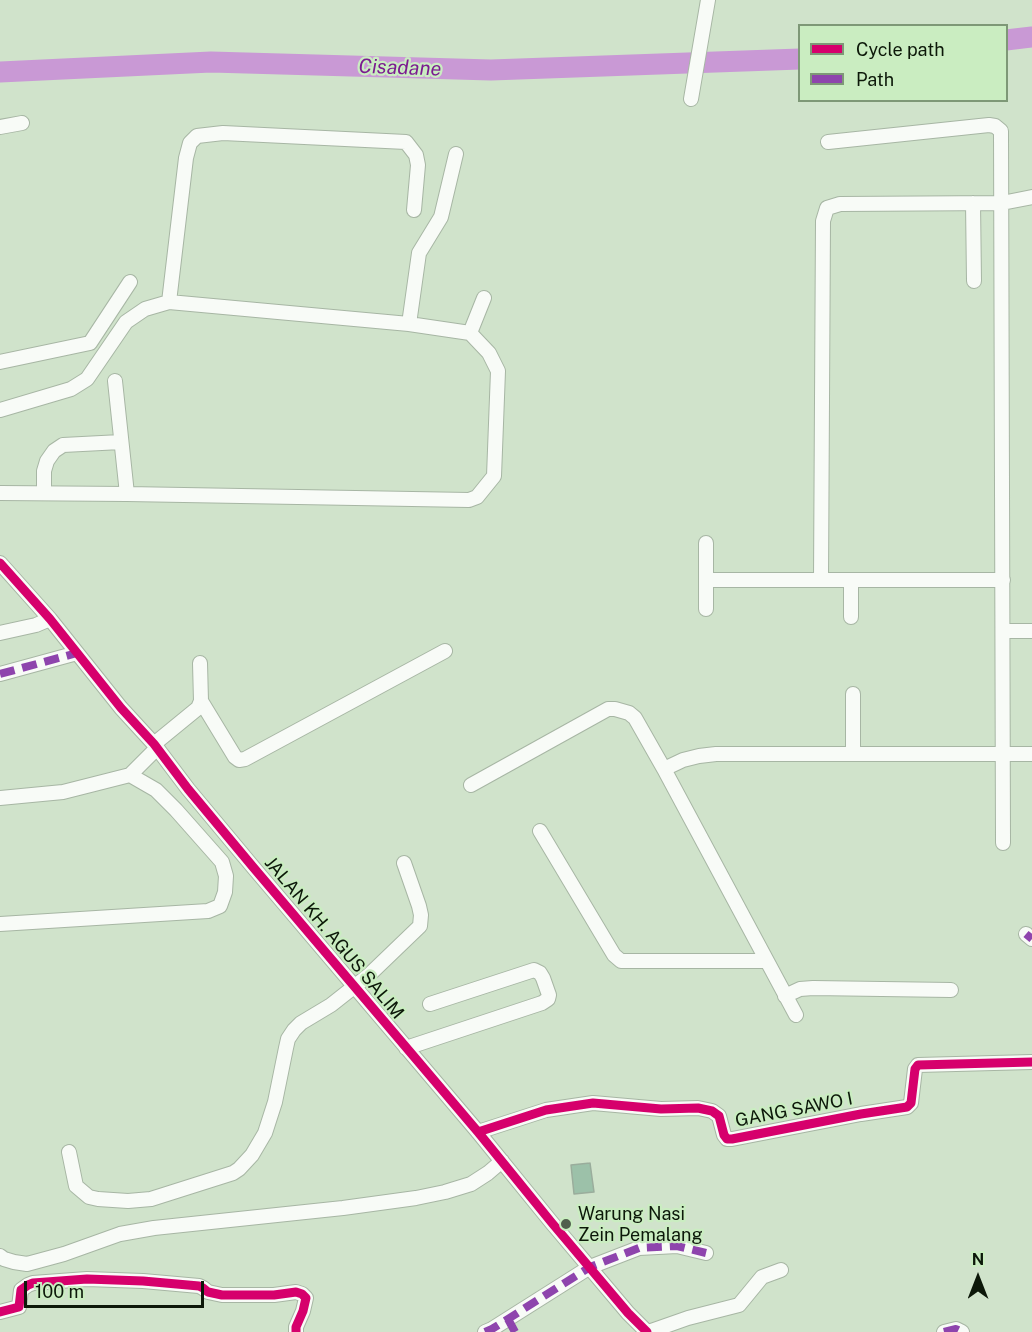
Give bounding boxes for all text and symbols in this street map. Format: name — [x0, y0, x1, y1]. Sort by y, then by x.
legend — [798, 24, 1008, 102]
text: Cycle path — [856, 39, 945, 60]
water label: Cisadane — [358, 55, 442, 81]
text: Path — [856, 69, 894, 90]
street label: JALAN KH. AGUS SALIM — [260, 852, 408, 1024]
street label: GANG SAWO I — [733, 1088, 855, 1132]
place label: Warung Nasi Zein Pemalang — [578, 1203, 703, 1246]
marker: Warung Nasi Zein Pemalang — [559, 1217, 573, 1231]
north arrow — [948, 1248, 1008, 1308]
text: N — [972, 1250, 984, 1269]
scale bar — [27, 1269, 207, 1307]
text: 100 m — [35, 1281, 84, 1302]

